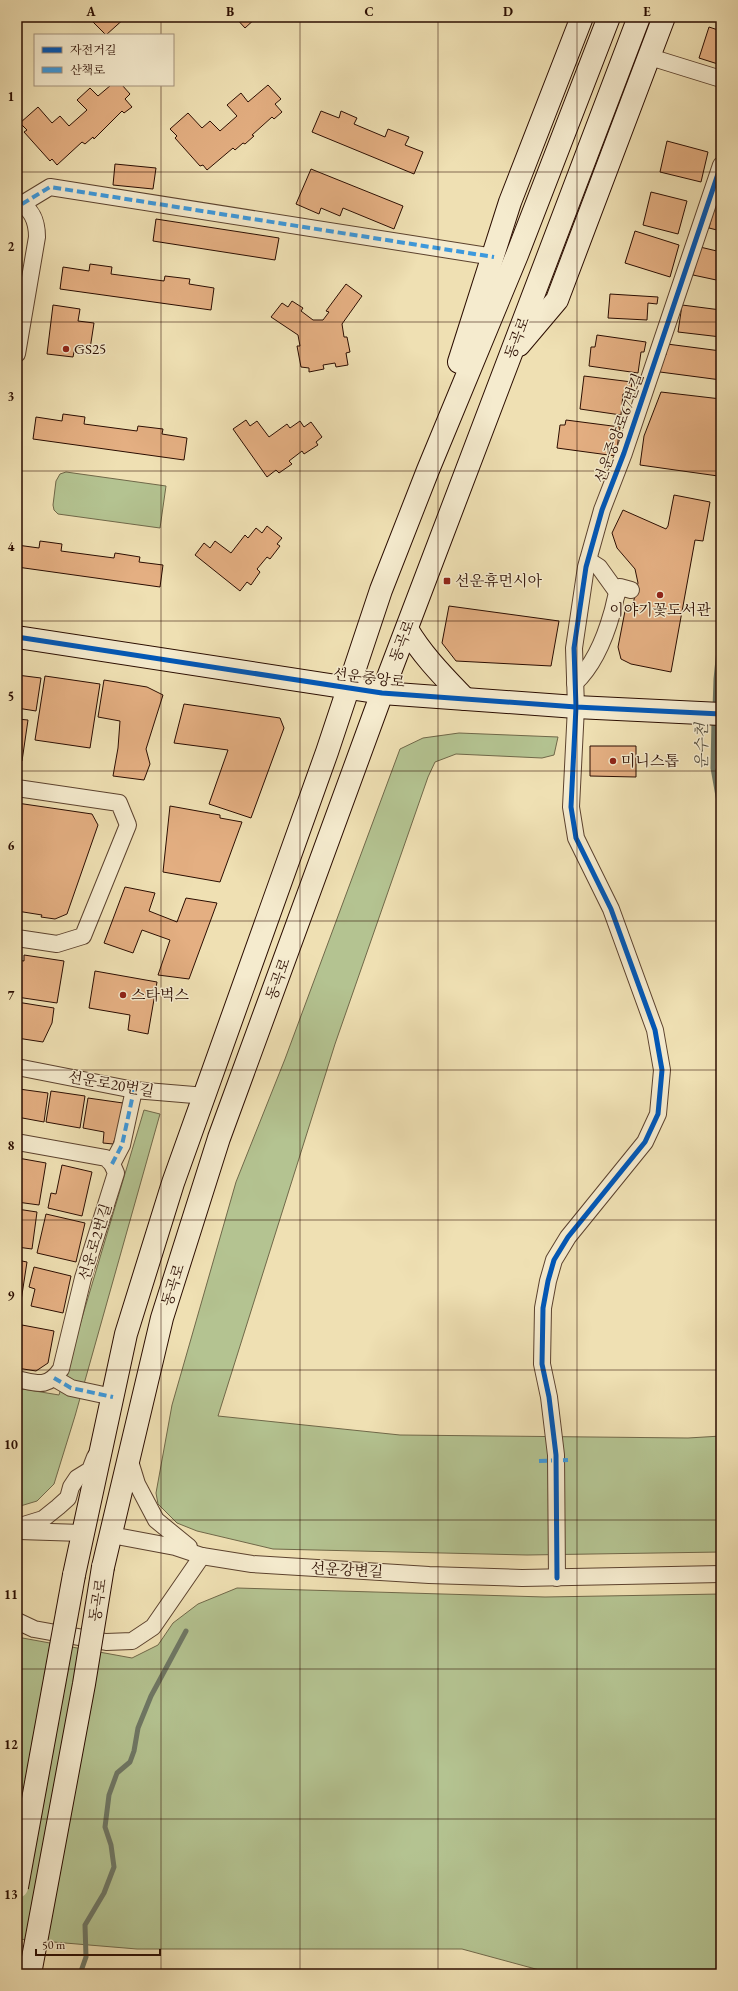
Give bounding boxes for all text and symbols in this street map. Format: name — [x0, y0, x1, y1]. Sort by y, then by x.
text: A — [85, 3, 96, 20]
text: B — [226, 3, 234, 20]
text: C — [364, 3, 374, 20]
text: D — [503, 3, 513, 20]
text: E — [643, 3, 651, 20]
legend — [34, 34, 174, 86]
text: 자전거길 — [70, 42, 116, 58]
text: 산책로 — [70, 62, 105, 78]
text: 1 — [8, 88, 15, 105]
text: 2 — [8, 238, 15, 255]
street label: 동곡로 — [500, 314, 533, 362]
place label: GS25 — [74, 339, 106, 358]
marker: GS25 — [61, 344, 71, 354]
street label: 선운중앙로67번길 — [590, 370, 647, 486]
text: 3 — [8, 388, 15, 405]
text: 4 — [8, 538, 15, 555]
place label: 선운휴먼시아 — [455, 571, 542, 590]
marker: 선운휴먼시아 — [442, 576, 452, 586]
marker: 이야기꽃도서관 — [655, 590, 665, 600]
place label: 이야기꽃도서관 — [609, 600, 711, 619]
street label: 동곡로 — [385, 617, 418, 665]
street label: 선운중앙로 — [332, 664, 407, 691]
text: 5 — [8, 688, 14, 705]
water label: 운수천 — [691, 721, 712, 769]
place label: 미니스톱 — [621, 751, 679, 770]
marker: 미니스톱 — [608, 756, 618, 766]
text: 6 — [8, 837, 15, 854]
street label: 동곡로 — [261, 955, 294, 1003]
place label: 스타벅스 — [131, 985, 189, 1004]
text: 7 — [8, 987, 15, 1004]
marker: 스타벅스 — [118, 990, 128, 1000]
street label: 선운로20번길 — [67, 1067, 156, 1100]
text: 8 — [8, 1137, 15, 1154]
street label: 선운로2번길 — [74, 1201, 115, 1283]
street label: 동곡로 — [157, 1261, 188, 1308]
text: 9 — [8, 1287, 15, 1304]
text: 10 — [4, 1436, 18, 1453]
street label: 선운강변길 — [310, 1558, 384, 1581]
street label: 동곡로 — [85, 1576, 110, 1623]
text: 11 — [4, 1586, 18, 1603]
text: 12 — [4, 1736, 18, 1753]
text: 13 — [4, 1886, 18, 1903]
scale bar — [36, 1931, 160, 1957]
text: 50 m — [42, 1937, 66, 1953]

